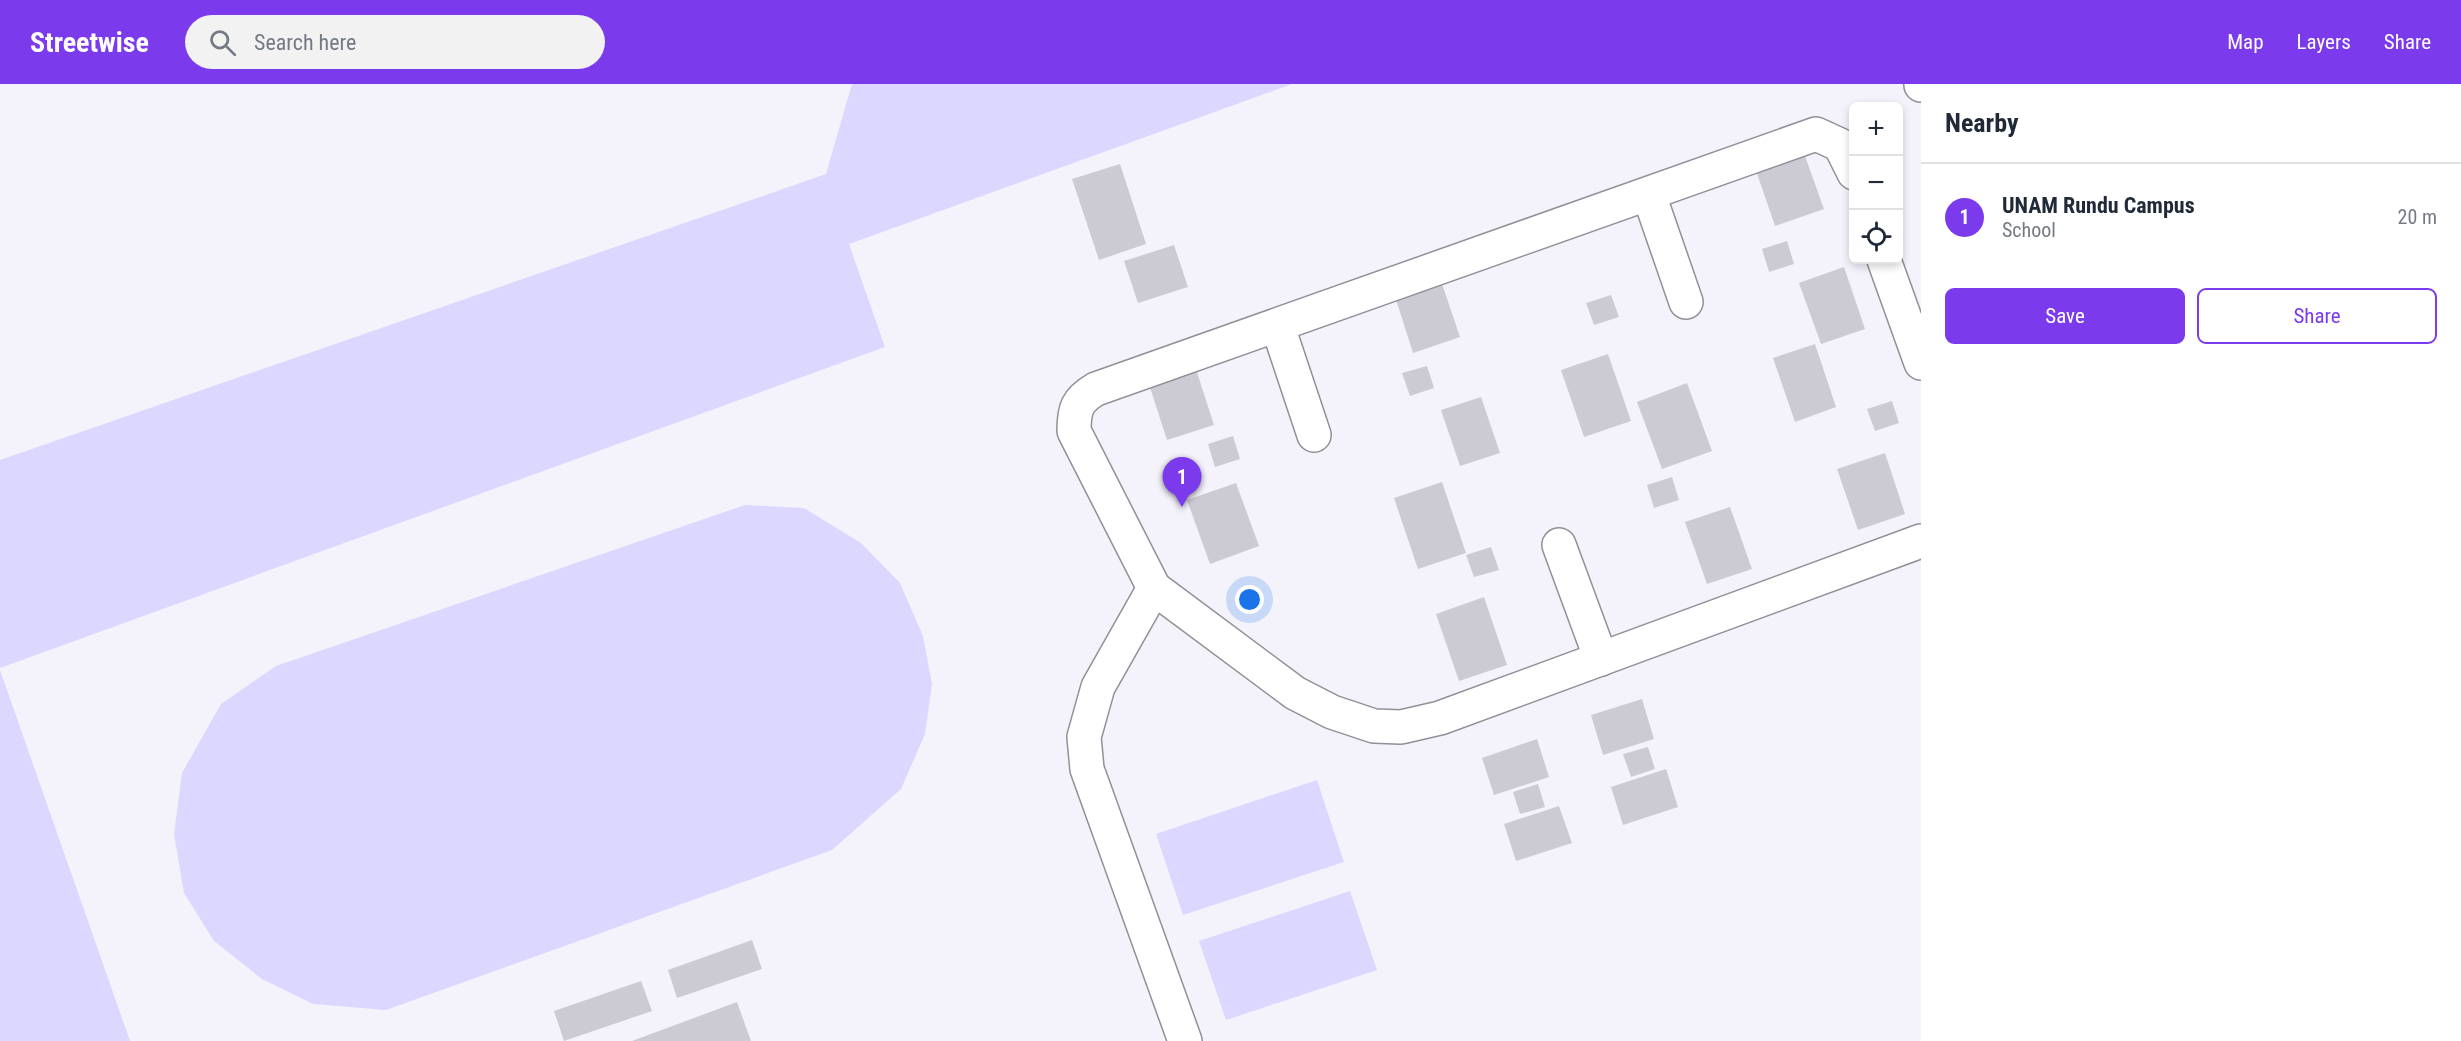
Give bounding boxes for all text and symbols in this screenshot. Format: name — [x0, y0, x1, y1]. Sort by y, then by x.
search box — [185, 15, 605, 69]
text: Streetwise — [30, 26, 149, 59]
icon: search — [206, 26, 239, 59]
text: Search here — [254, 30, 356, 55]
text: Map — [2227, 30, 2264, 54]
text: Layers — [2297, 30, 2351, 54]
text: Share — [2384, 30, 2431, 54]
map controls — [1849, 102, 1903, 264]
button: + — [1849, 102, 1903, 156]
text: Nearby — [1945, 108, 2019, 138]
button: − — [1849, 156, 1903, 210]
text: UNAM Rundu Campus — [2002, 193, 2195, 218]
text: 1 — [1959, 205, 1970, 229]
text: 20 m — [2398, 205, 2437, 229]
button: locate — [1849, 210, 1903, 264]
text: School — [2002, 218, 2056, 242]
button: Save — [1945, 288, 2185, 344]
button: Share — [2197, 288, 2437, 344]
pin: 1 — [1162, 458, 1202, 507]
your location — [1235, 585, 1264, 614]

